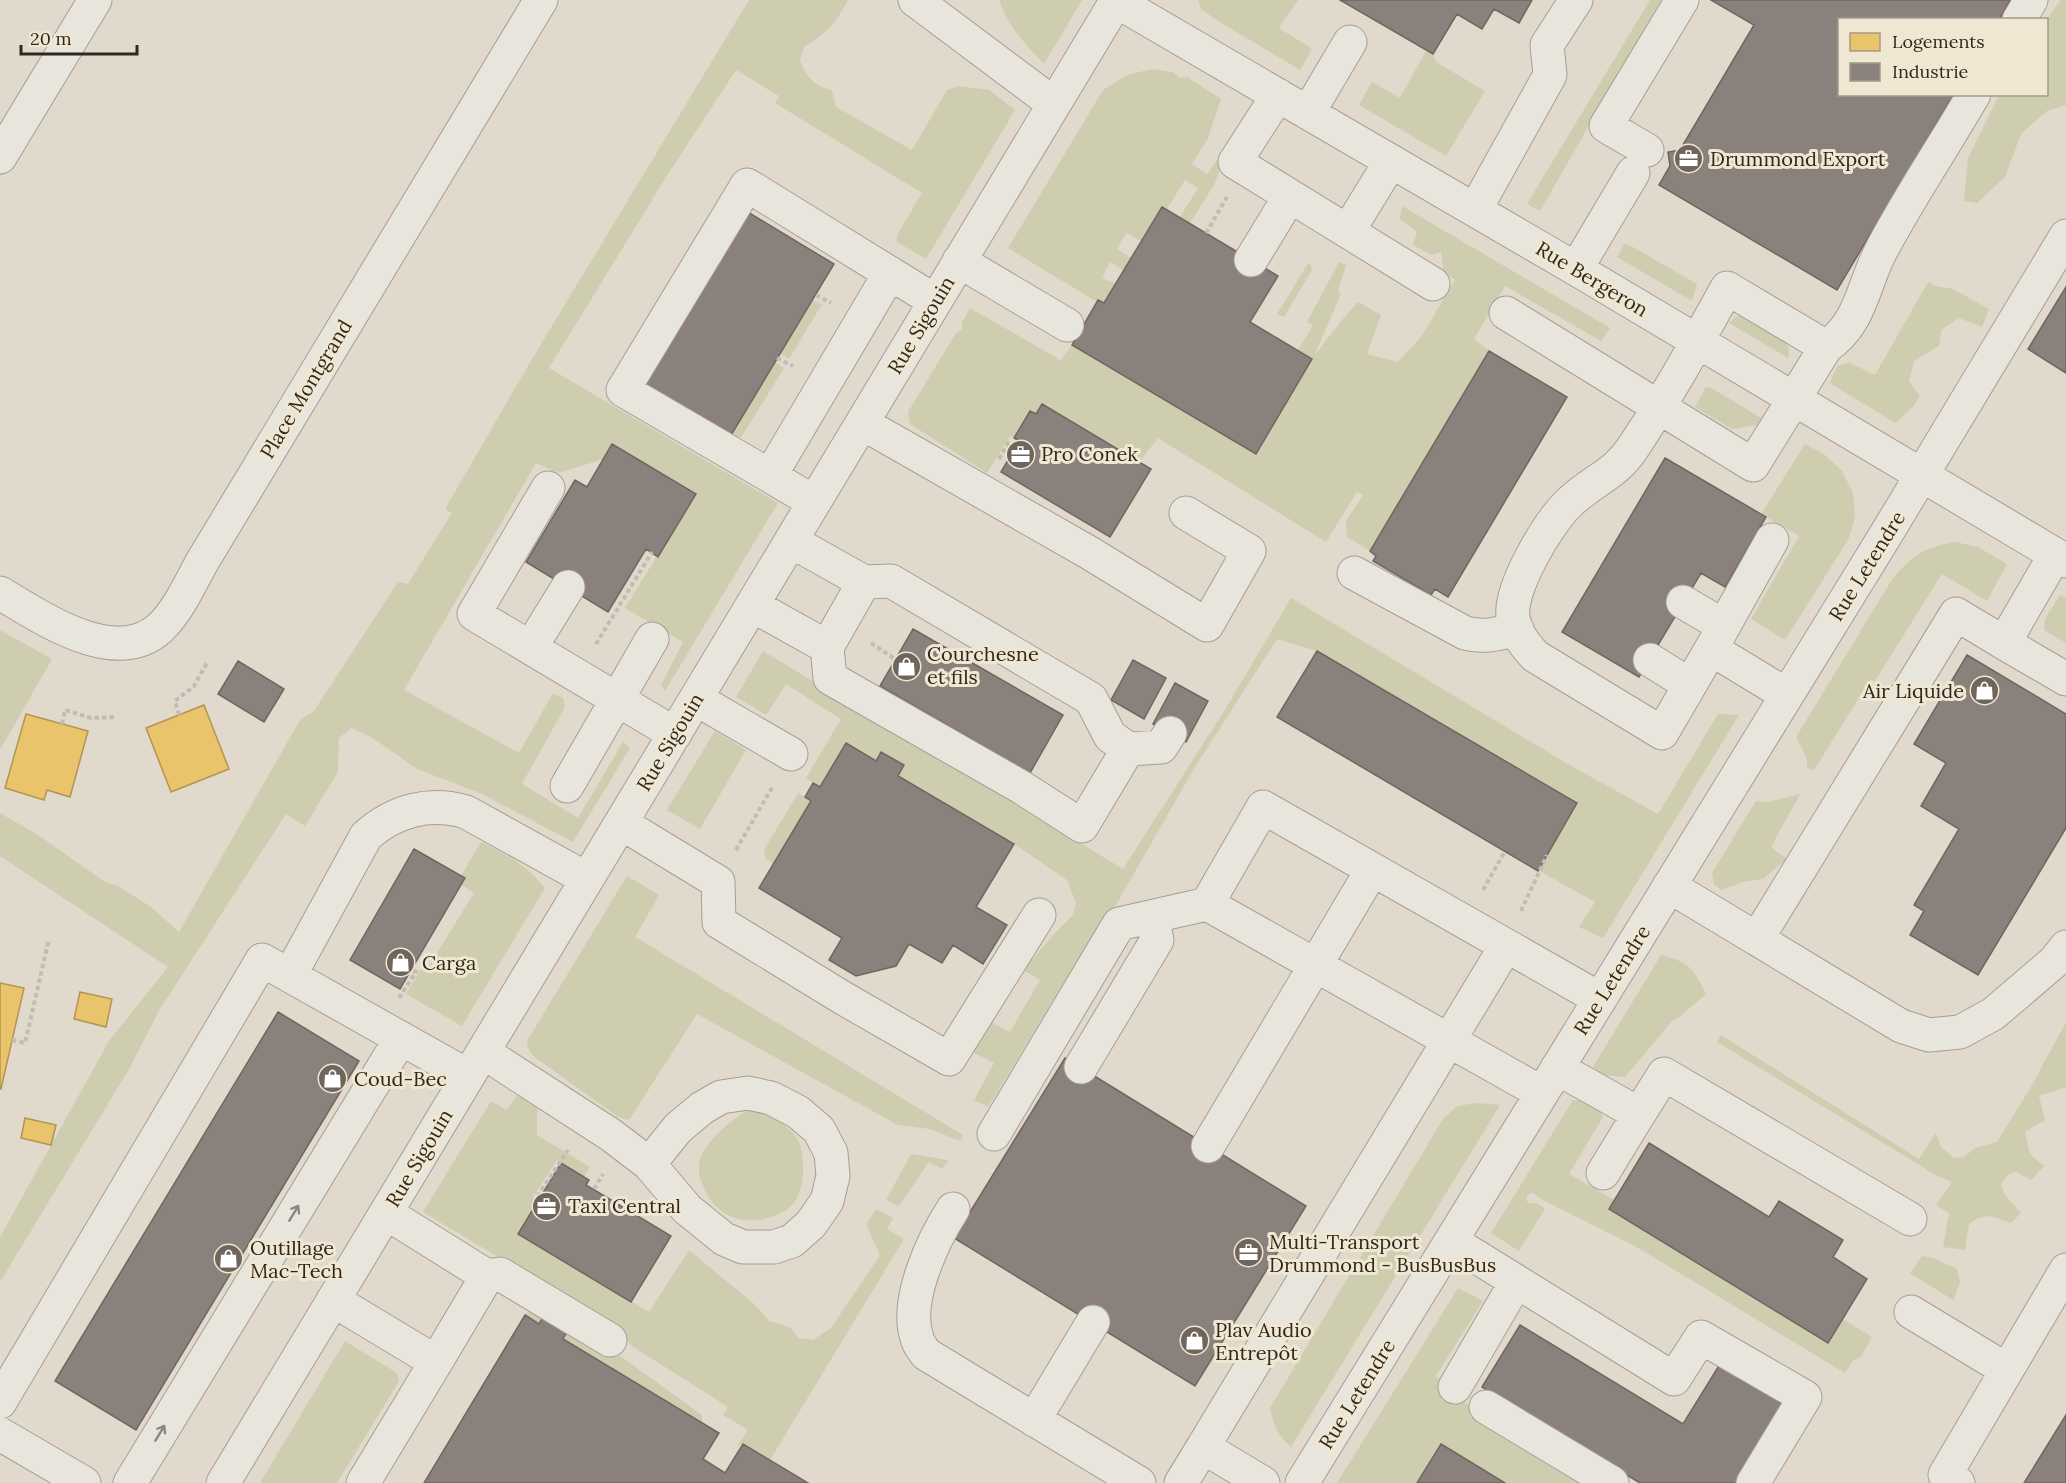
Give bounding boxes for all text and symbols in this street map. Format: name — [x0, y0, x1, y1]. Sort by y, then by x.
scale bar — [21, 18, 136, 56]
legend — [1838, 18, 2048, 96]
text: 20 m — [30, 27, 72, 50]
text: Logements — [1892, 30, 1984, 53]
text: Industrie — [1892, 60, 1968, 83]
office icon: Drummond Export — [1673, 143, 1705, 175]
place label: Drummond Export — [1710, 146, 1886, 171]
street label: Rue Bergeron — [1532, 235, 1653, 322]
street label: Rue Sigouin — [882, 271, 960, 378]
street label: Place Montgrand — [254, 315, 357, 463]
office icon: Pro Conek — [1004, 438, 1036, 470]
place label: Pro Conek — [1041, 441, 1138, 466]
street label: Rue Letendre — [1823, 506, 1910, 625]
place label: Courchesne et fils — [927, 641, 1039, 689]
shop icon: Courchesne et fils — [890, 650, 922, 682]
shop icon: Air Liquide — [1969, 675, 2001, 707]
place label: Air Liquide — [1862, 678, 1964, 703]
street label: Rue Sigouin — [631, 688, 709, 795]
street label: Rue Letendre — [1568, 920, 1655, 1039]
shop icon: Carga — [385, 947, 417, 979]
place label: Carga — [422, 950, 476, 975]
shop icon: Coud-Bec — [317, 1063, 349, 1095]
place label: Coud-Bec — [354, 1066, 447, 1091]
street label: Rue Sigouin — [380, 1104, 458, 1211]
office icon: Taxi Central — [531, 1190, 563, 1222]
place label: Taxi Central — [568, 1193, 681, 1218]
one-way arrow — [289, 1205, 301, 1222]
place label: Multi-Transport Drummond - BusBusBus — [1269, 1229, 1496, 1277]
place label: Outillage Mac-Tech — [250, 1235, 343, 1283]
office icon: Multi-Transport Drummond - BusBusBus — [1232, 1237, 1264, 1269]
shop icon: Outillage Mac-Tech — [213, 1243, 245, 1275]
place label: Plav Audio Entrepôt — [1215, 1317, 1312, 1365]
shop icon: Plav Audio Entrepôt — [1178, 1325, 1210, 1357]
street label: Rue Letendre — [1313, 1334, 1400, 1453]
one-way arrow — [154, 1425, 166, 1442]

